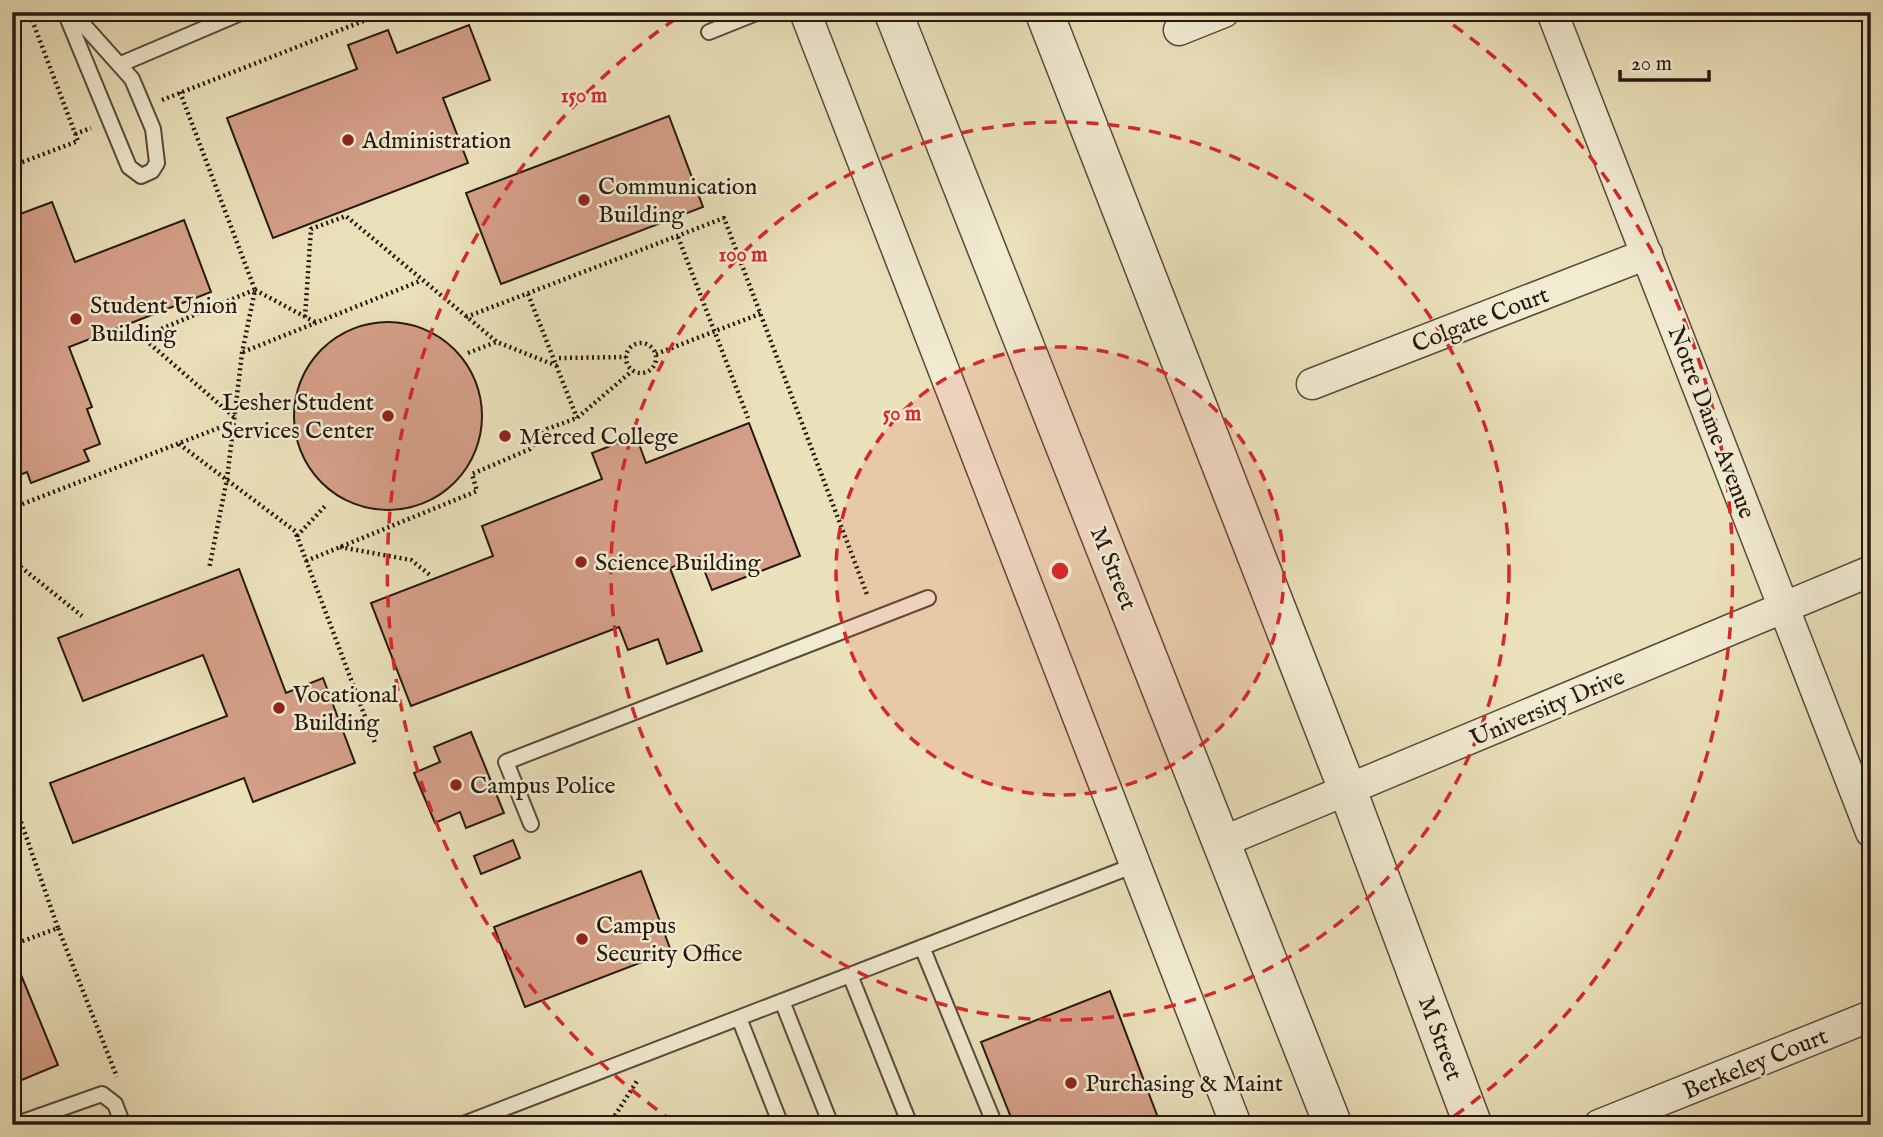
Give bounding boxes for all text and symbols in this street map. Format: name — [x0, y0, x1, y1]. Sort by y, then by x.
scale bar — [1620, 38, 1710, 82]
text: 20 m — [1631, 51, 1672, 78]
text: 150 m — [561, 83, 608, 110]
place label: Administration — [361, 126, 511, 157]
marker: Administration — [340, 132, 356, 148]
place label: Communication Building — [598, 172, 758, 231]
marker: Communication Building — [576, 192, 592, 208]
text: 100 m — [718, 242, 768, 269]
street label: Colgate Court — [1408, 280, 1553, 361]
place label: Student Union Building — [90, 291, 238, 350]
marker: Student Union Building — [68, 311, 84, 327]
street label: Notre Dame Avenue — [1660, 322, 1762, 523]
place label: Lesher Student Services Center — [221, 388, 374, 447]
text: 50 m — [883, 401, 922, 428]
marker: Lesher Student Services Center — [380, 408, 396, 424]
place label: Merced College — [519, 422, 679, 453]
marker: Merced College — [497, 428, 513, 444]
street label: M Street — [1082, 522, 1143, 615]
place label: Science Building — [595, 548, 762, 579]
marker: Science Building — [573, 554, 589, 570]
centre of rings — [1048, 559, 1072, 583]
street label: University Drive — [1466, 662, 1630, 755]
place label: Vocational Building — [292, 680, 399, 739]
marker: Vocational Building — [271, 700, 287, 716]
place label: Campus Police — [470, 771, 616, 802]
marker: Campus Police — [448, 777, 464, 793]
place label: Campus Security Office — [596, 911, 742, 970]
marker: Campus Security Office — [574, 931, 590, 947]
street label: M Street — [1410, 992, 1469, 1085]
street label: Berkeley Court — [1679, 1021, 1832, 1107]
place label: Purchasing & Maint — [1085, 1069, 1283, 1100]
marker: Purchasing & Maint — [1063, 1075, 1079, 1091]

